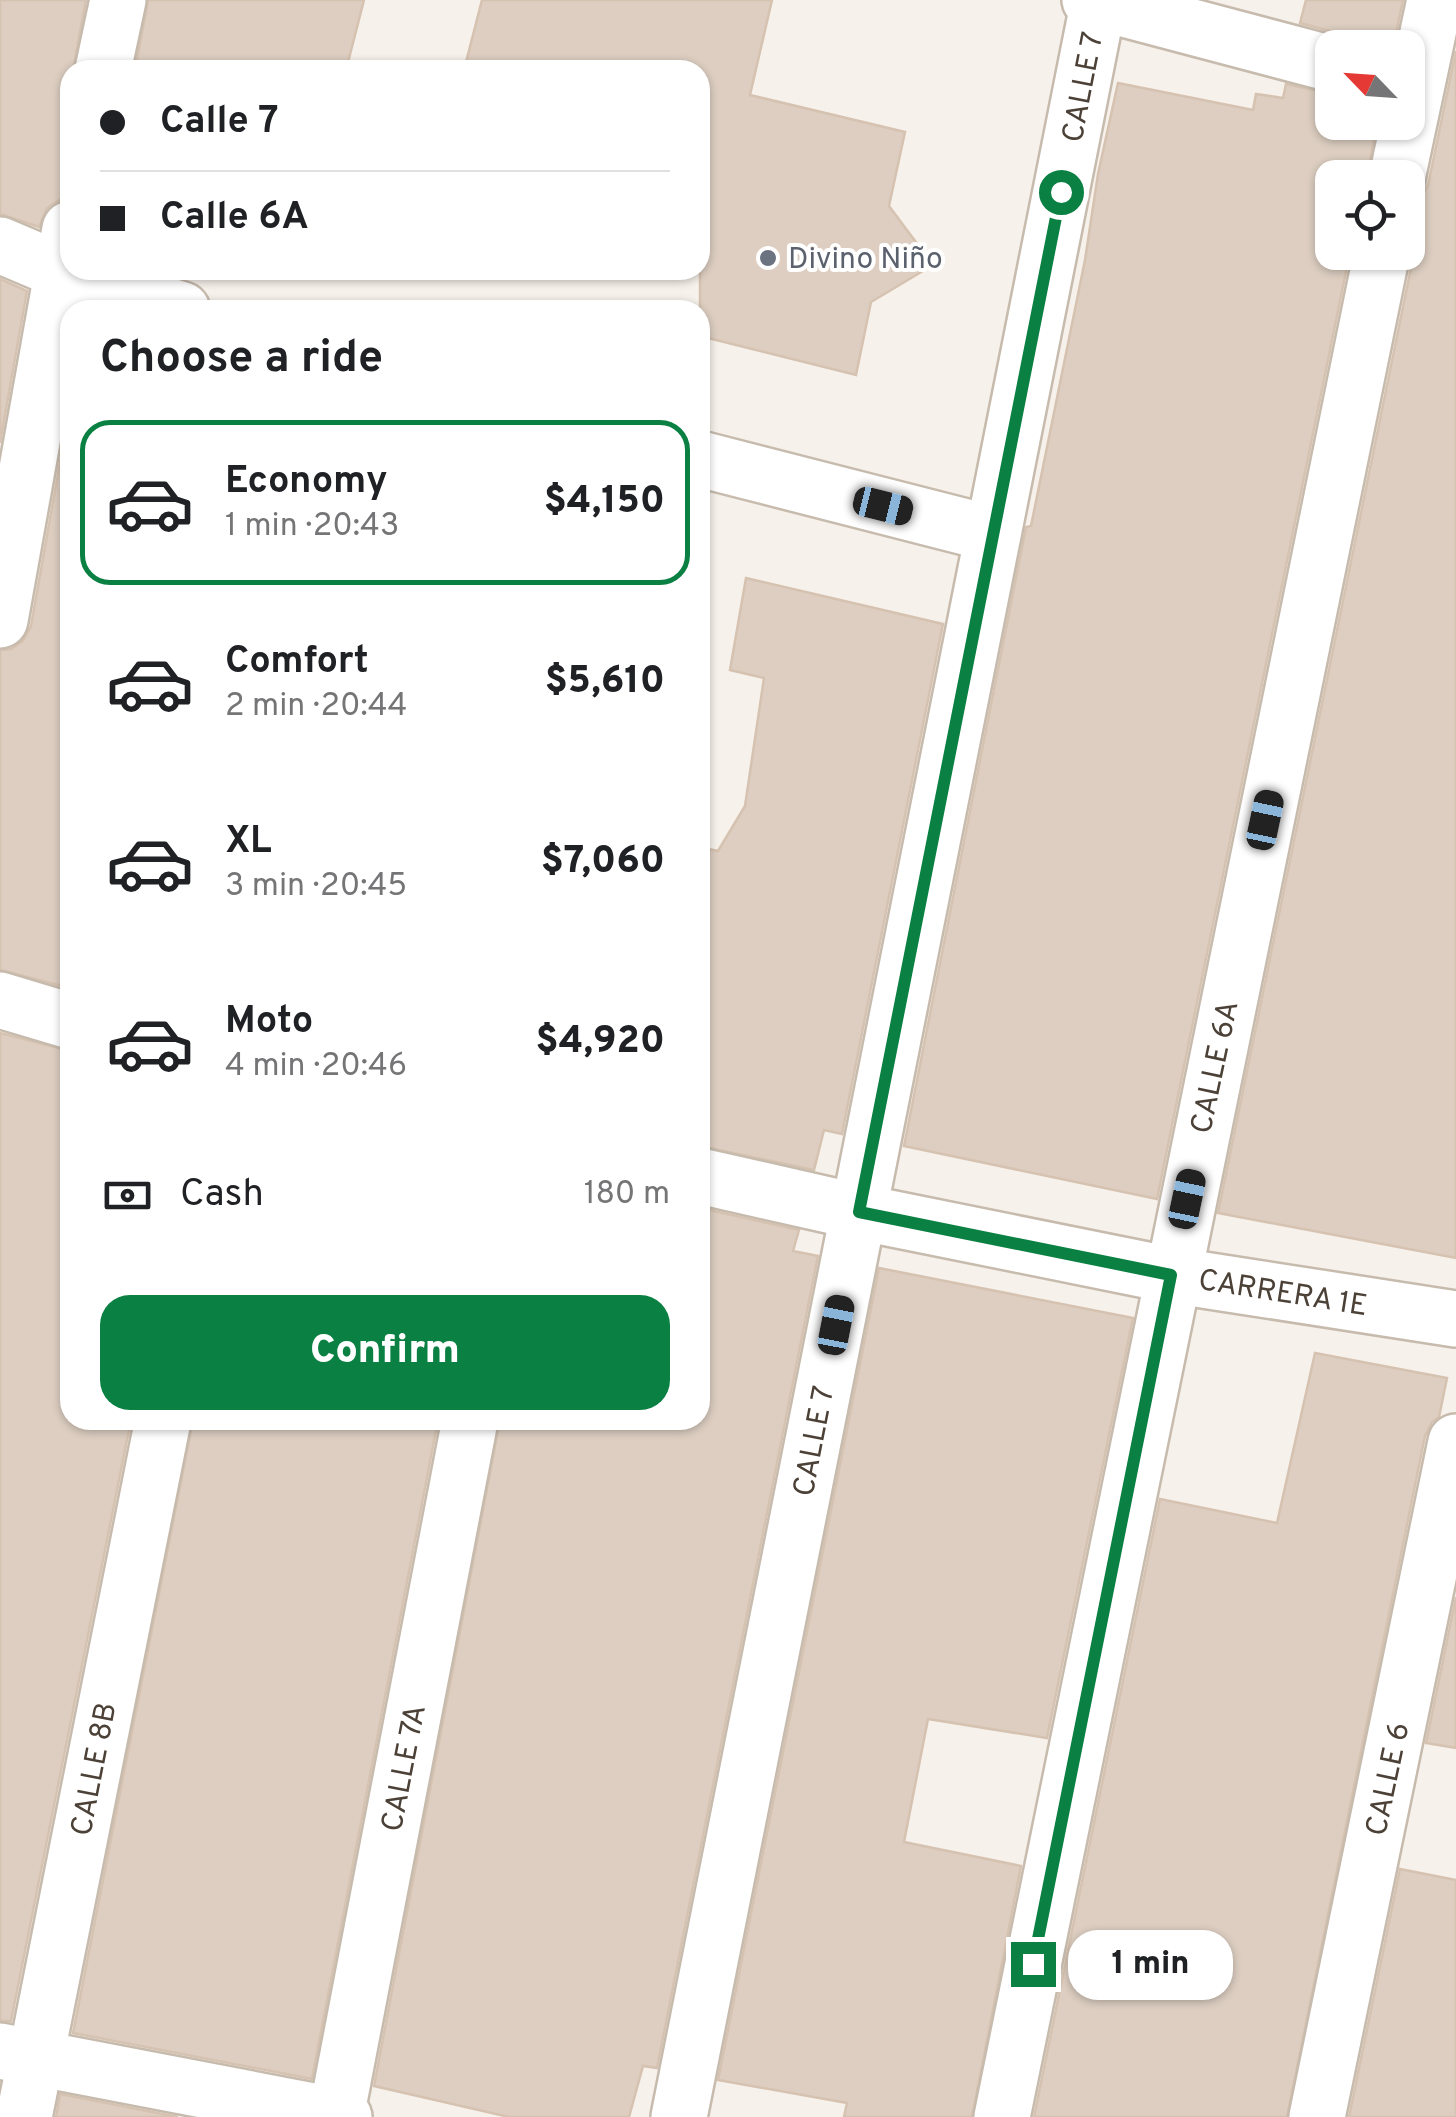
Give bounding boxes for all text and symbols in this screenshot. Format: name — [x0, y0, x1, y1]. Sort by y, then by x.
street label: CALLE 7 — [1056, 29, 1113, 146]
north arrow — [1315, 30, 1425, 140]
map controls — [1315, 30, 1425, 270]
text: Calle 7 — [160, 98, 279, 147]
button: locate — [1315, 160, 1425, 270]
route start — [1039, 170, 1084, 215]
text: Calle 6A — [160, 194, 309, 243]
place label: Divino Niño — [788, 242, 943, 279]
marker: Divino Niño — [757, 247, 779, 269]
text: Choose a ride — [100, 331, 383, 388]
icon: car — [105, 458, 195, 548]
text: Economy — [225, 458, 387, 507]
text: $4,150 — [544, 478, 665, 527]
car — [850, 484, 916, 528]
text: 1 min · 20:43 — [225, 507, 399, 547]
icon: car — [105, 638, 195, 728]
text: Comfort — [225, 638, 369, 687]
text: $5,610 — [545, 658, 665, 707]
text: 2 min · 20:44 — [225, 687, 407, 727]
car — [1244, 788, 1286, 852]
icon: car — [105, 818, 195, 908]
text: XL — [225, 818, 272, 867]
text: $7,060 — [541, 838, 665, 887]
text: 3 min · 20:45 — [225, 867, 407, 907]
icon: car — [105, 998, 195, 1088]
text: Moto — [225, 998, 313, 1047]
street label: CALLE 6A — [1184, 998, 1249, 1137]
text: $4,920 — [535, 1018, 665, 1067]
text: 4 min · 20:46 — [225, 1047, 407, 1087]
car — [1166, 1167, 1208, 1231]
icon: cash — [100, 1168, 155, 1223]
text: Cash — [180, 1171, 264, 1220]
text: 180 m — [584, 1175, 670, 1215]
street label: CARRERA 1E — [1195, 1263, 1370, 1326]
car — [816, 1293, 856, 1357]
button: Confirm — [100, 1295, 670, 1410]
street label: CALLE 7 — [787, 1383, 844, 1500]
street label: CALLE 8B — [64, 1700, 126, 1839]
street label: CALLE 7A — [375, 1702, 436, 1835]
street label: CALLE 6 — [1359, 1719, 1420, 1840]
callout: 1 min — [1068, 1929, 1233, 1999]
route end — [1011, 1942, 1056, 1987]
text: 1 min — [1111, 1945, 1190, 1985]

